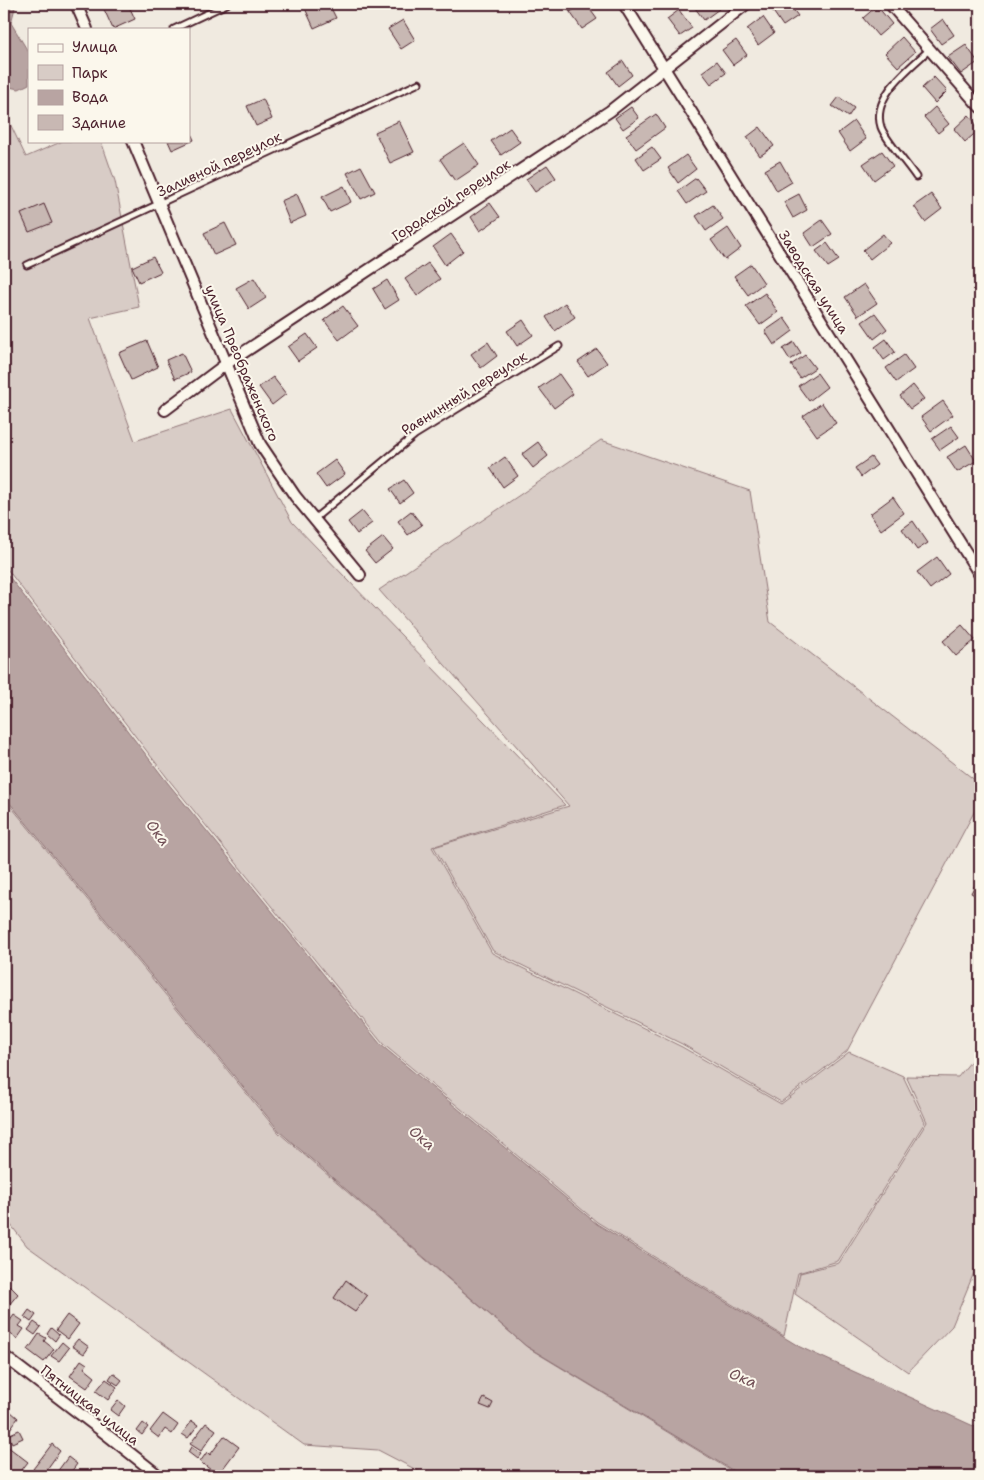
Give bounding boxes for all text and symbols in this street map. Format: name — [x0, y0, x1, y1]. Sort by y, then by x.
legend — [28, 28, 190, 142]
text: Улица — [72, 37, 118, 57]
text: Парк — [72, 63, 108, 83]
text: Вода — [72, 87, 109, 107]
text: Здание — [72, 113, 126, 133]
street label: Заливной переулок — [154, 127, 285, 201]
street label: Городской переулок — [388, 155, 514, 245]
street label: Заводская улица — [775, 227, 853, 337]
street label: улица Преображенского — [201, 282, 283, 444]
street label: Равнинный переулок — [398, 347, 531, 439]
water label: Ока — [142, 816, 174, 850]
water label: Ока — [405, 1121, 439, 1155]
street label: Пятницкая улица — [37, 1361, 143, 1449]
water label: Ока — [726, 1363, 760, 1393]

